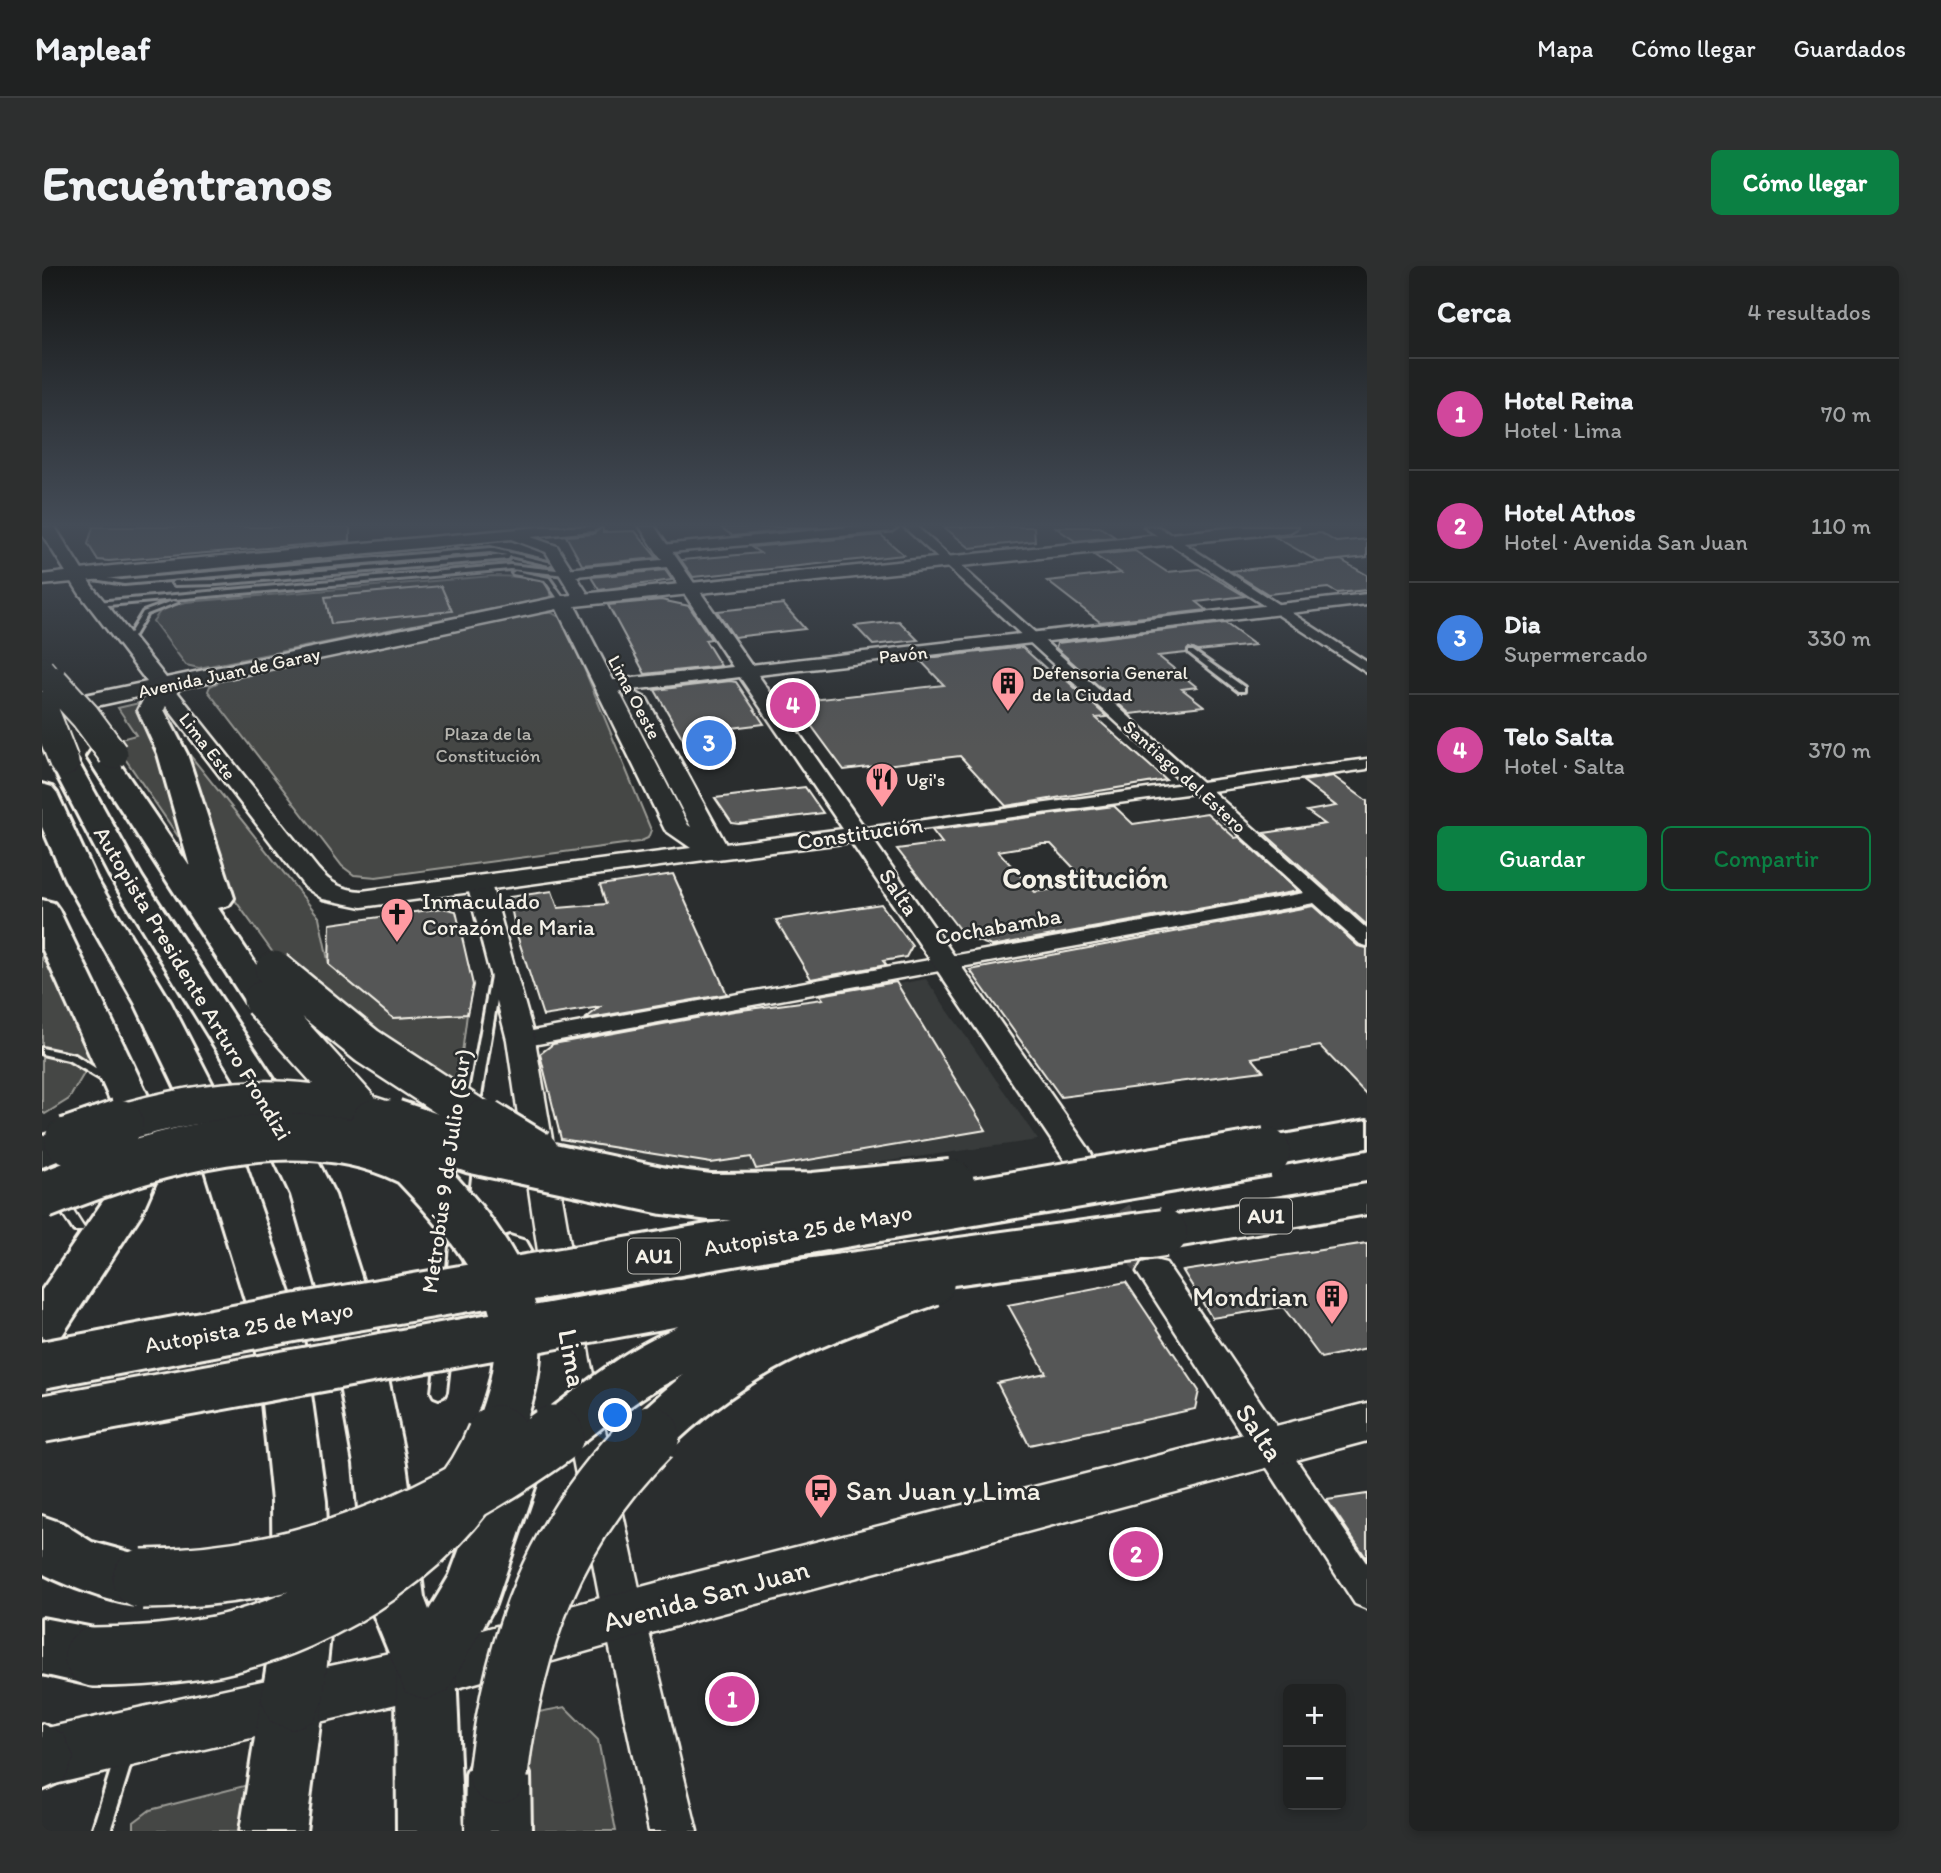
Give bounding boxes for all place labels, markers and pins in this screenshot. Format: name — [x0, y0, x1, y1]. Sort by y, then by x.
place label: Defensoria General de la Ciudad — [1032, 661, 1189, 706]
building icon: Defensoria General de la Ciudad — [989, 664, 1027, 713]
pin: 4 — [770, 679, 816, 731]
pin: 3 — [686, 717, 732, 769]
restaurant icon: Ugi's — [863, 760, 901, 809]
place label: Ugi's — [906, 768, 945, 791]
place label: Inmaculado Corazón de Maria — [422, 887, 595, 941]
church icon: Inmaculado Corazón de Maria — [378, 895, 416, 944]
building icon: Mondrian — [1313, 1277, 1351, 1326]
place label: Mondrian — [1192, 1279, 1308, 1313]
bus stop icon: San Juan y Lima — [802, 1471, 840, 1520]
place label: San Juan y Lima — [846, 1473, 1041, 1507]
pin: 2 — [1113, 1528, 1159, 1580]
pin: 1 — [709, 1673, 755, 1725]

